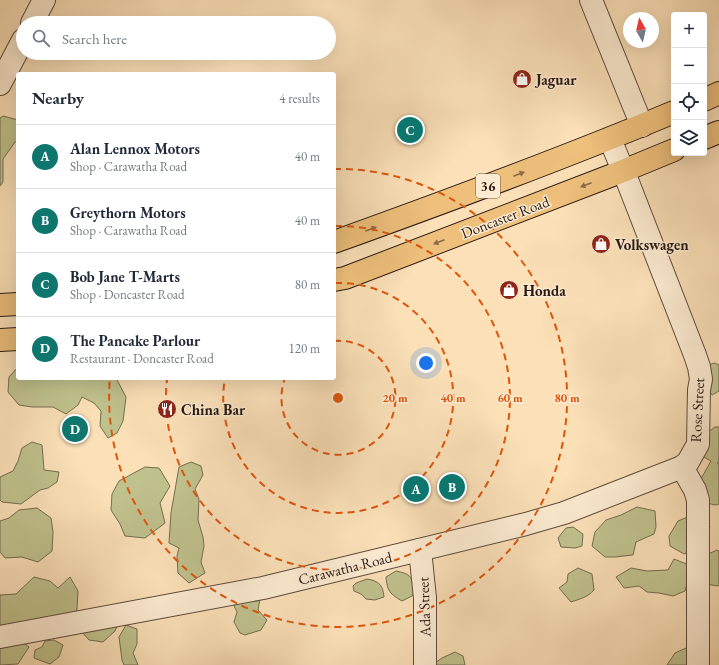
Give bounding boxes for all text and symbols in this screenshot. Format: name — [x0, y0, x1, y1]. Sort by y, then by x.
north arrow — [623, 12, 659, 48]
map controls — [671, 12, 707, 156]
button: + — [671, 12, 707, 48]
search box — [16, 16, 336, 60]
icon: search — [30, 27, 52, 49]
text: Search here — [62, 29, 127, 48]
button: − — [671, 48, 707, 84]
shop icon: Jaguar — [511, 68, 533, 90]
place label: Jaguar — [534, 70, 577, 89]
button: locate — [671, 84, 707, 120]
text: Nearby — [32, 87, 84, 109]
text: 4 results — [279, 90, 320, 107]
pin: C — [397, 115, 423, 145]
button: layers — [671, 120, 707, 156]
text: Alan Lennox Motors — [70, 139, 200, 158]
text: A — [40, 148, 50, 165]
text: 40 m — [295, 148, 320, 165]
text: Shop · Carawatha Road — [70, 158, 187, 175]
one-way arrow — [513, 170, 525, 176]
road number: 36 — [476, 174, 500, 198]
one-way arrow — [580, 183, 592, 189]
street label: Doncaster Road — [458, 191, 552, 243]
text: Greythorn Motors — [70, 203, 186, 222]
text: B — [41, 212, 49, 229]
text: 40 m — [295, 212, 320, 229]
text: Shop · Carawatha Road — [70, 222, 187, 239]
one-way arrow — [365, 225, 377, 231]
shop icon: Volkswagen — [590, 233, 612, 255]
place label: Volkswagen — [615, 235, 689, 254]
one-way arrow — [432, 239, 444, 245]
text: Bob Jane T-Marts — [70, 267, 180, 286]
text: C — [40, 276, 50, 293]
text: 80 m — [295, 276, 320, 293]
shop icon: Honda — [498, 279, 520, 301]
place label: Honda — [523, 281, 566, 300]
text: Shop · Doncaster Road — [70, 286, 185, 303]
text: The Pancake Parlour — [70, 331, 200, 350]
text: D — [40, 340, 50, 357]
text: 120 m — [289, 340, 320, 357]
text: Restaurant · Doncaster Road — [70, 350, 214, 367]
your location — [416, 353, 436, 373]
street label: Rose Street — [686, 377, 708, 443]
text: 20 m — [382, 390, 408, 406]
text: 40 m — [440, 390, 466, 406]
text: 60 m — [497, 390, 523, 406]
text: 80 m — [554, 390, 580, 406]
centre of rings — [331, 391, 345, 405]
restaurant icon: China Bar — [156, 398, 178, 420]
place label: China Bar — [181, 400, 246, 419]
pin: D — [62, 414, 88, 444]
pin: B — [439, 472, 465, 502]
pin: A — [403, 474, 429, 504]
street label: Carawatha Road — [296, 547, 394, 589]
street label: Ada Street — [413, 576, 435, 638]

